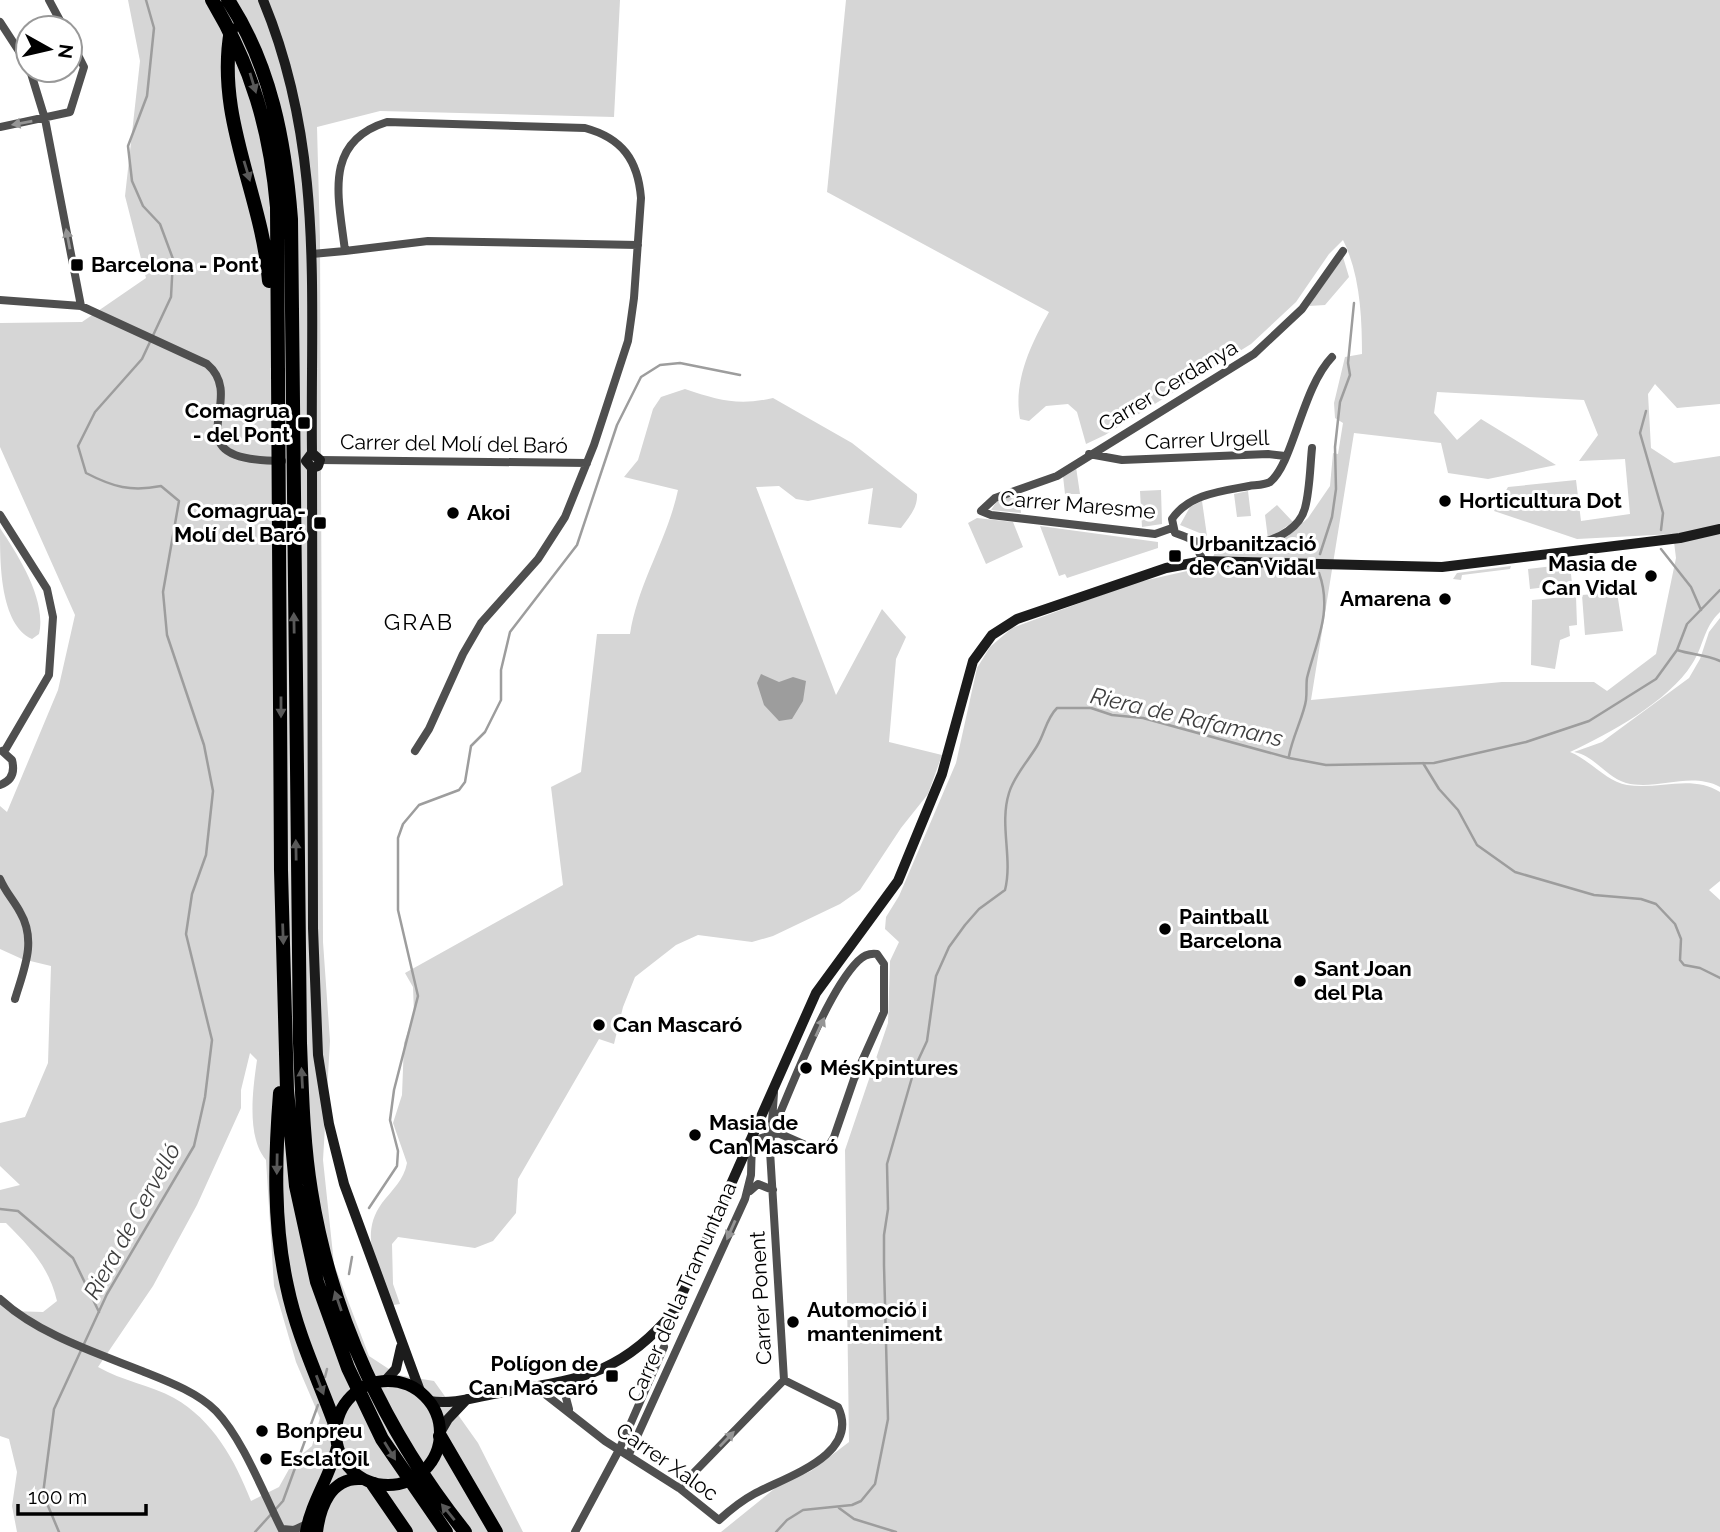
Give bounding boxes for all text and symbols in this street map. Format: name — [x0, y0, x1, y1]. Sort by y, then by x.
north arrow — [14, 14, 84, 84]
text: N — [54, 43, 78, 60]
one-way arrow — [248, 72, 258, 93]
one-way arrow — [11, 117, 33, 128]
one-way arrow — [243, 161, 253, 182]
one-way arrow — [62, 228, 73, 250]
place label: Barcelona - Pont — [91, 252, 259, 277]
marker: Barcelona - Pont — [69, 257, 85, 273]
street label: Carrer Cerdanya — [1094, 334, 1242, 437]
place label: Comagrua - del Pont — [185, 398, 290, 447]
marker: Comagrua - del Pont — [296, 415, 312, 431]
street label: Carrer Urgell — [1144, 425, 1270, 454]
street label: Carrer del Molí del Baró — [340, 429, 568, 458]
street label: Carrer Maresme — [999, 485, 1157, 524]
place label: Horticultura Dot — [1459, 488, 1622, 513]
marker: Horticultura Dot — [1437, 493, 1453, 509]
place label: Comagrua - Molí del Baró — [174, 498, 306, 547]
place label: Akoi — [467, 500, 510, 525]
marker: Akoi — [445, 505, 461, 521]
marker: Comagrua - Molí del Baró — [312, 515, 328, 531]
place label: Urbanització de Can Vidal — [1189, 531, 1317, 580]
marker: Urbanització de Can Vidal — [1167, 548, 1183, 564]
place label: Masia de Can Vidal — [1542, 551, 1637, 600]
marker: Masia de Can Vidal — [1643, 568, 1659, 584]
place label: Amarena — [1340, 586, 1431, 611]
marker: Amarena — [1437, 591, 1453, 607]
district label: GRAB — [384, 608, 454, 635]
one-way arrow — [288, 612, 300, 634]
water label: Riera de Rafamans — [1088, 681, 1286, 752]
one-way arrow — [275, 696, 287, 718]
one-way arrow — [291, 839, 302, 861]
place label: Paintball Barcelona — [1179, 904, 1282, 953]
marker: Paintball Barcelona — [1157, 921, 1173, 937]
one-way arrow — [277, 923, 289, 945]
place label: Sant Joan del Pla — [1314, 956, 1412, 1005]
marker: Sant Joan del Pla — [1292, 973, 1308, 989]
place label: Can Mascaró — [613, 1012, 743, 1037]
marker: Can Mascaró — [591, 1017, 607, 1033]
one-way arrow — [815, 1017, 826, 1038]
place label: MésKpintures — [820, 1055, 958, 1080]
marker: MésKpintures — [798, 1060, 814, 1076]
one-way arrow — [296, 1066, 307, 1088]
place label: Masia de Can Mascaró — [709, 1110, 839, 1159]
marker: Masia de Can Mascaró — [687, 1127, 703, 1143]
water label: Riera de Cervelló — [78, 1138, 186, 1304]
one-way arrow — [271, 1153, 283, 1175]
street label: Carrer del la Tramuntana — [622, 1178, 741, 1406]
one-way arrow — [725, 1220, 737, 1240]
street label: Carrer Ponent — [745, 1231, 776, 1366]
one-way arrow — [332, 1291, 343, 1312]
place label: Automoció i manteniment — [807, 1297, 943, 1346]
marker: Automoció i manteniment — [785, 1314, 801, 1330]
place label: Polígon de Can Mascaró — [469, 1351, 598, 1400]
marker: Polígon de Can Mascaró — [604, 1368, 620, 1384]
one-way arrow — [315, 1375, 326, 1396]
street label: Carrer Xaloc — [611, 1417, 723, 1506]
place label: Bonpreu — [276, 1418, 363, 1443]
marker: Bonpreu — [254, 1423, 270, 1439]
one-way arrow — [718, 1431, 734, 1448]
one-way arrow — [383, 1441, 396, 1461]
place label: EsclatOil — [280, 1446, 370, 1471]
marker: EsclatOil — [258, 1451, 274, 1467]
scale bar — [18, 1472, 145, 1516]
text: 100 m — [28, 1484, 87, 1509]
one-way arrow — [441, 1503, 456, 1521]

